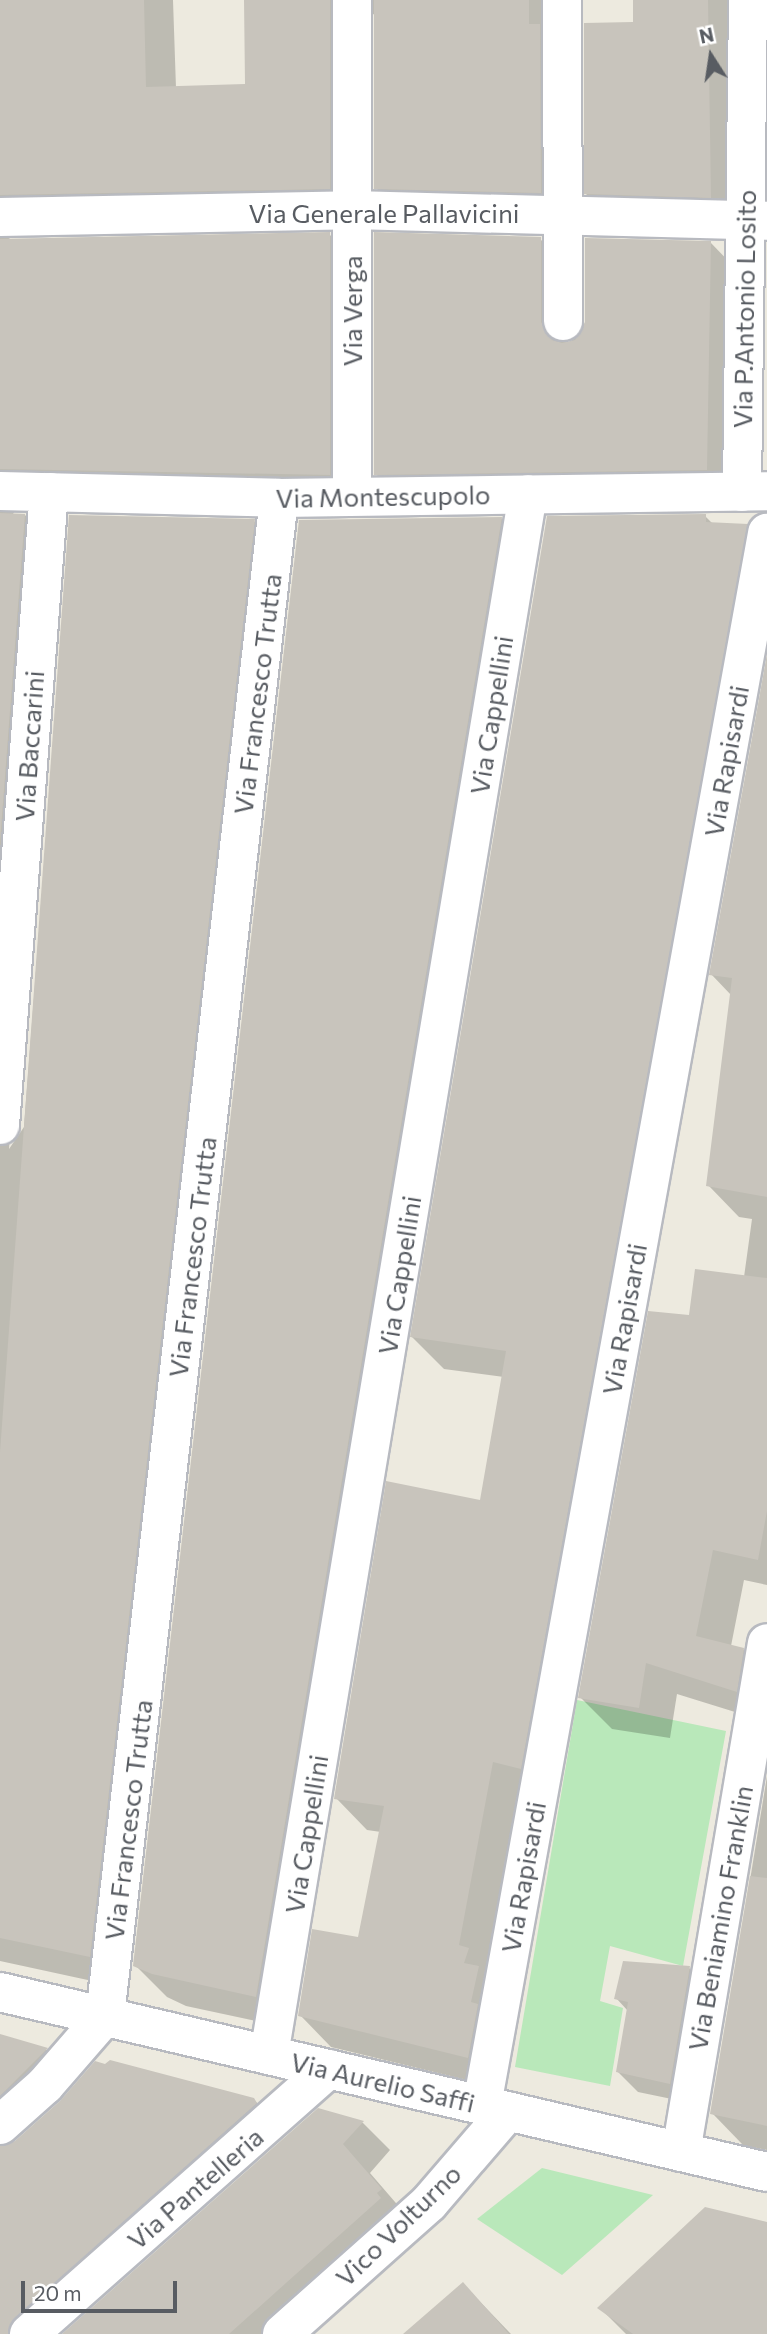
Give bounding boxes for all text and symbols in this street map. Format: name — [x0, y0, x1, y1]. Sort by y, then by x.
north arrow — [676, 21, 746, 91]
text: N — [697, 22, 716, 48]
street label: Via P.Antonio Losito — [726, 189, 762, 429]
street label: Via Generale Pallavicini — [248, 197, 520, 229]
street label: Via Verga — [336, 256, 368, 366]
street label: Via Montescupolo — [275, 479, 491, 513]
street label: Via Francesco Trutta — [227, 572, 287, 816]
street label: Via Cappellini — [463, 633, 519, 797]
street label: Via Baccarini — [8, 669, 50, 823]
street label: Via Rapisardi — [697, 683, 755, 839]
street label: Via Francesco Trutta — [162, 1135, 222, 1379]
street label: Via Cappellini — [371, 1193, 427, 1357]
street label: Via Rapisardi — [595, 1241, 653, 1397]
street label: Via Francesco Trutta — [98, 1698, 158, 1942]
street label: Via Cappellini — [278, 1752, 334, 1916]
street label: Via Beniamino Franklin — [681, 1783, 759, 2053]
street label: Via Rapisardi — [494, 1799, 552, 1955]
street label: Via Aurelio Saffi — [288, 2046, 478, 2118]
street label: Via Pantelleria — [121, 2121, 269, 2255]
street label: Vico Volturno — [329, 2157, 467, 2293]
scale bar — [24, 2268, 180, 2312]
text: 20 m — [34, 2280, 82, 2305]

